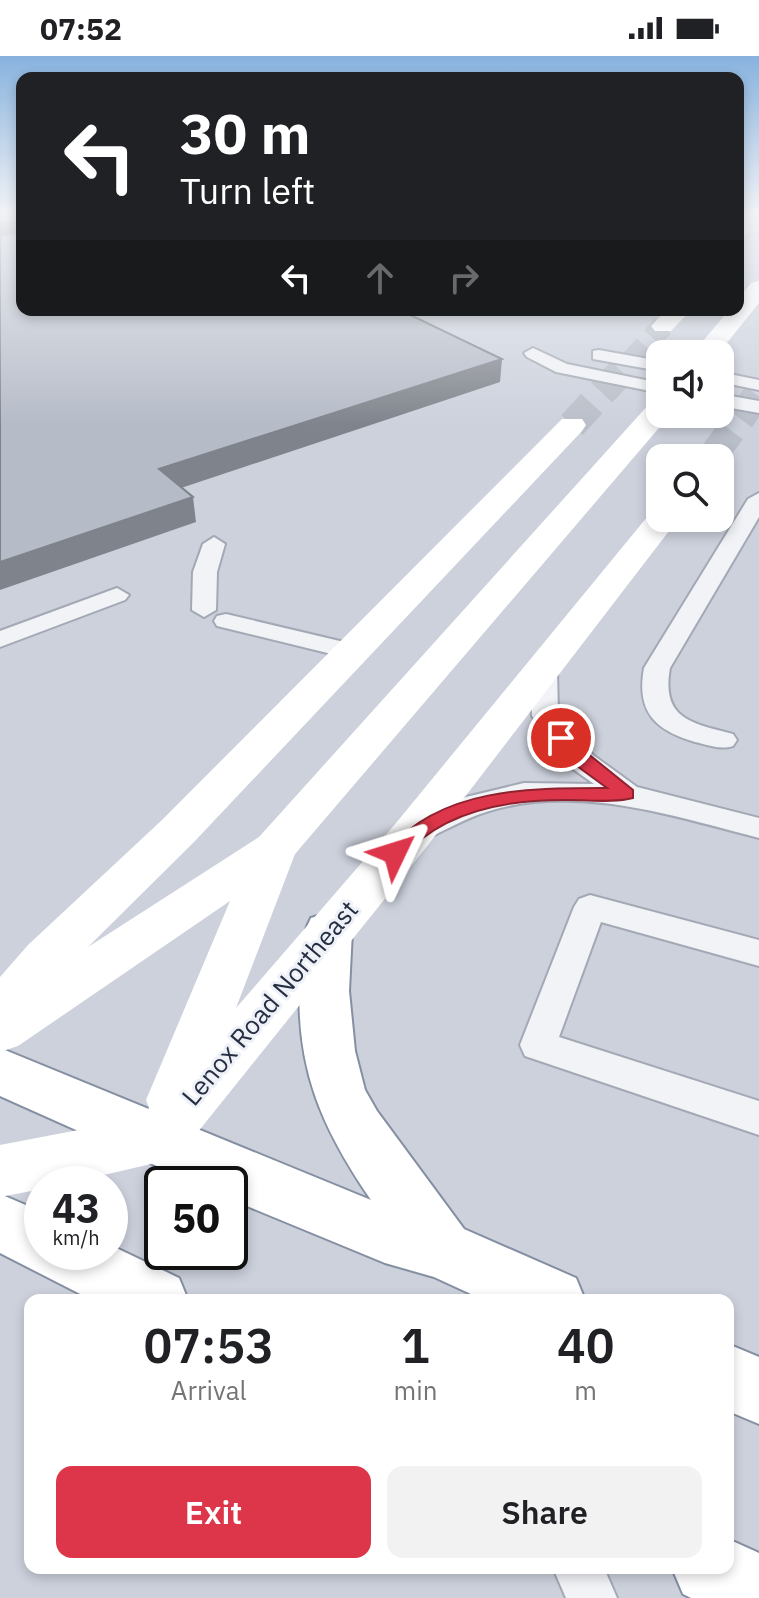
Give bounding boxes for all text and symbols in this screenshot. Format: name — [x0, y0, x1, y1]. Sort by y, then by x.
text: 07:52 — [40, 9, 122, 48]
text: 30 m — [180, 97, 310, 169]
icon: left — [48, 104, 152, 208]
text: Turn left — [180, 167, 315, 214]
icon: left — [274, 256, 318, 300]
icon: ahead — [358, 256, 402, 300]
icon: right — [442, 256, 486, 300]
map controls — [646, 340, 734, 532]
button: sound — [646, 340, 734, 428]
button: search — [646, 444, 734, 532]
pin — [527, 704, 595, 772]
icon: arrive — [539, 716, 583, 760]
position arrow — [353, 811, 437, 895]
street label: Lenox Road Northeast — [173, 893, 365, 1112]
speed limit sign: 50 — [144, 1166, 248, 1270]
text: 43 — [52, 1182, 100, 1234]
text: km/h — [52, 1224, 100, 1251]
text: 07:53 — [143, 1314, 274, 1376]
text: 1 — [401, 1314, 430, 1376]
text: 40 — [557, 1314, 615, 1376]
text: Arrival — [171, 1373, 247, 1407]
text: min — [393, 1373, 437, 1407]
text: m — [574, 1373, 597, 1407]
button: Exit — [56, 1466, 371, 1558]
button: Share — [387, 1466, 702, 1558]

